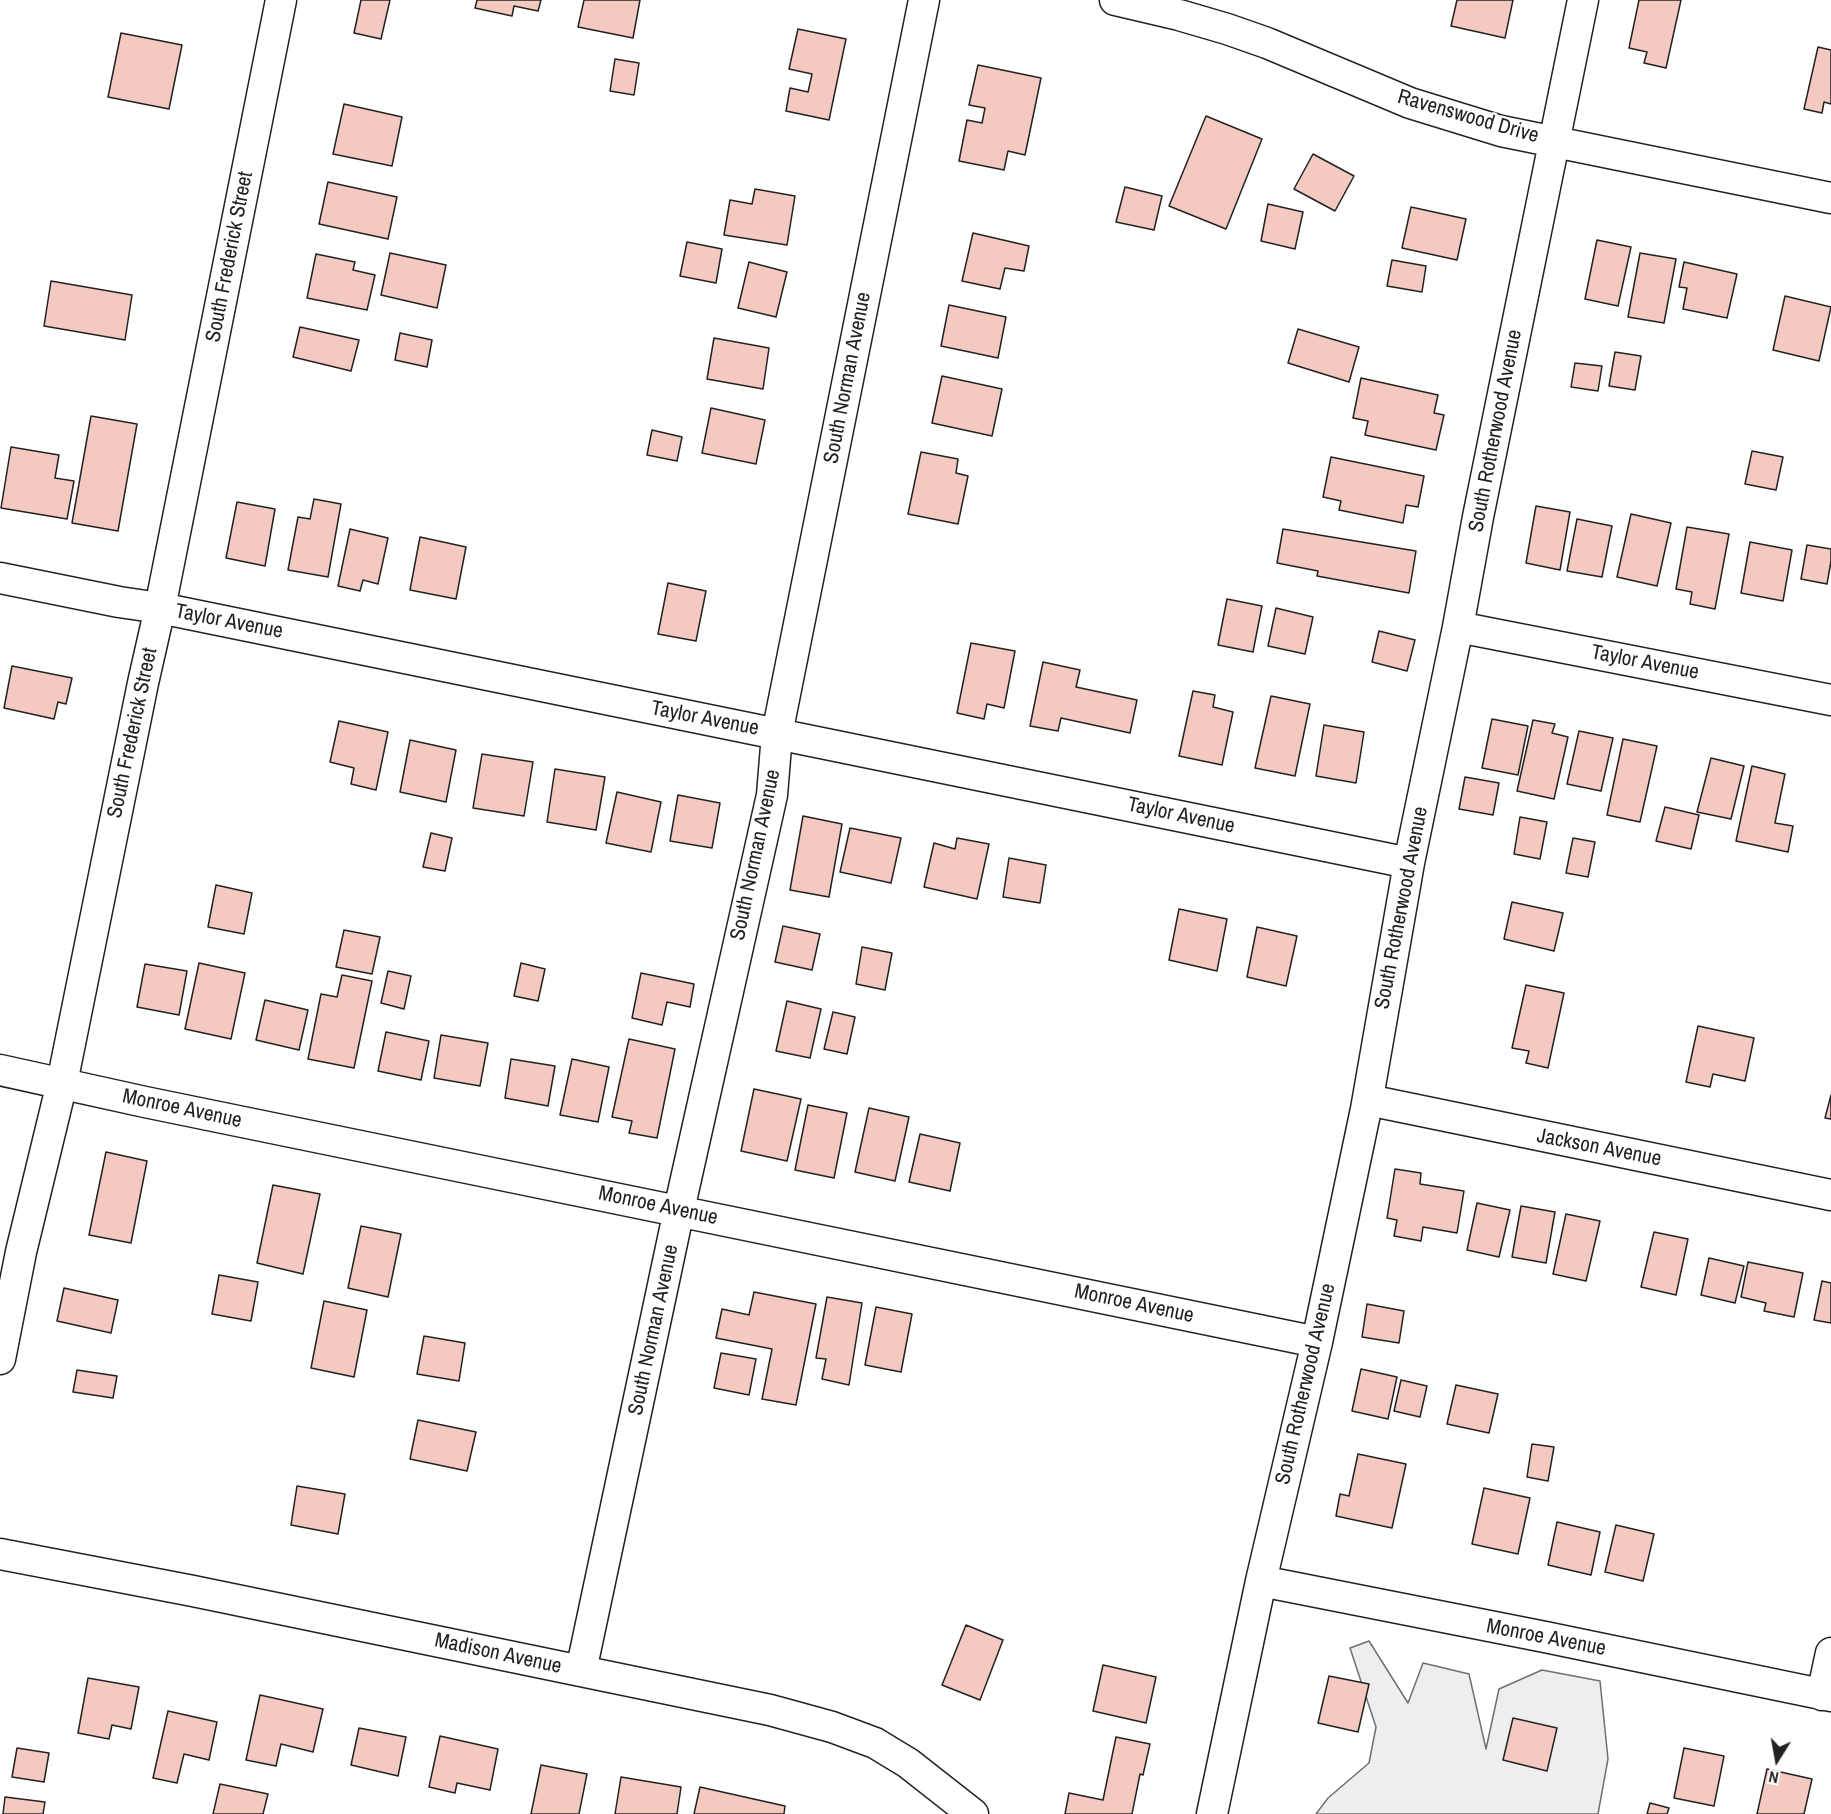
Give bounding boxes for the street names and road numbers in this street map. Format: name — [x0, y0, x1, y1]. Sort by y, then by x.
street label: Ravenswood Drive — [1395, 85, 1541, 149]
street label: South Frederick Street — [201, 170, 259, 344]
street label: South Norman Avenue — [819, 290, 877, 466]
street label: South Rotherwood Avenue — [1464, 328, 1528, 534]
street label: Taylor Avenue — [173, 599, 285, 645]
street label: Taylor Avenue — [1589, 640, 1701, 686]
street label: South Frederick Street — [103, 646, 163, 820]
street label: Taylor Avenue — [649, 696, 761, 742]
street label: South Norman Avenue — [726, 767, 786, 943]
street label: Taylor Avenue — [1125, 792, 1237, 840]
street label: South Rotherwood Avenue — [1370, 805, 1434, 1011]
street label: Monroe Avenue — [120, 1084, 244, 1134]
street label: Jackson Avenue — [1535, 1124, 1663, 1172]
street label: Monroe Avenue — [596, 1181, 720, 1231]
street label: South Norman Avenue — [624, 1242, 684, 1418]
street label: Monroe Avenue — [1072, 1279, 1196, 1329]
street label: South Rotherwood Avenue — [1271, 1281, 1341, 1487]
street label: Monroe Avenue — [1484, 1614, 1608, 1662]
street label: Madison Avenue — [432, 1628, 564, 1680]

